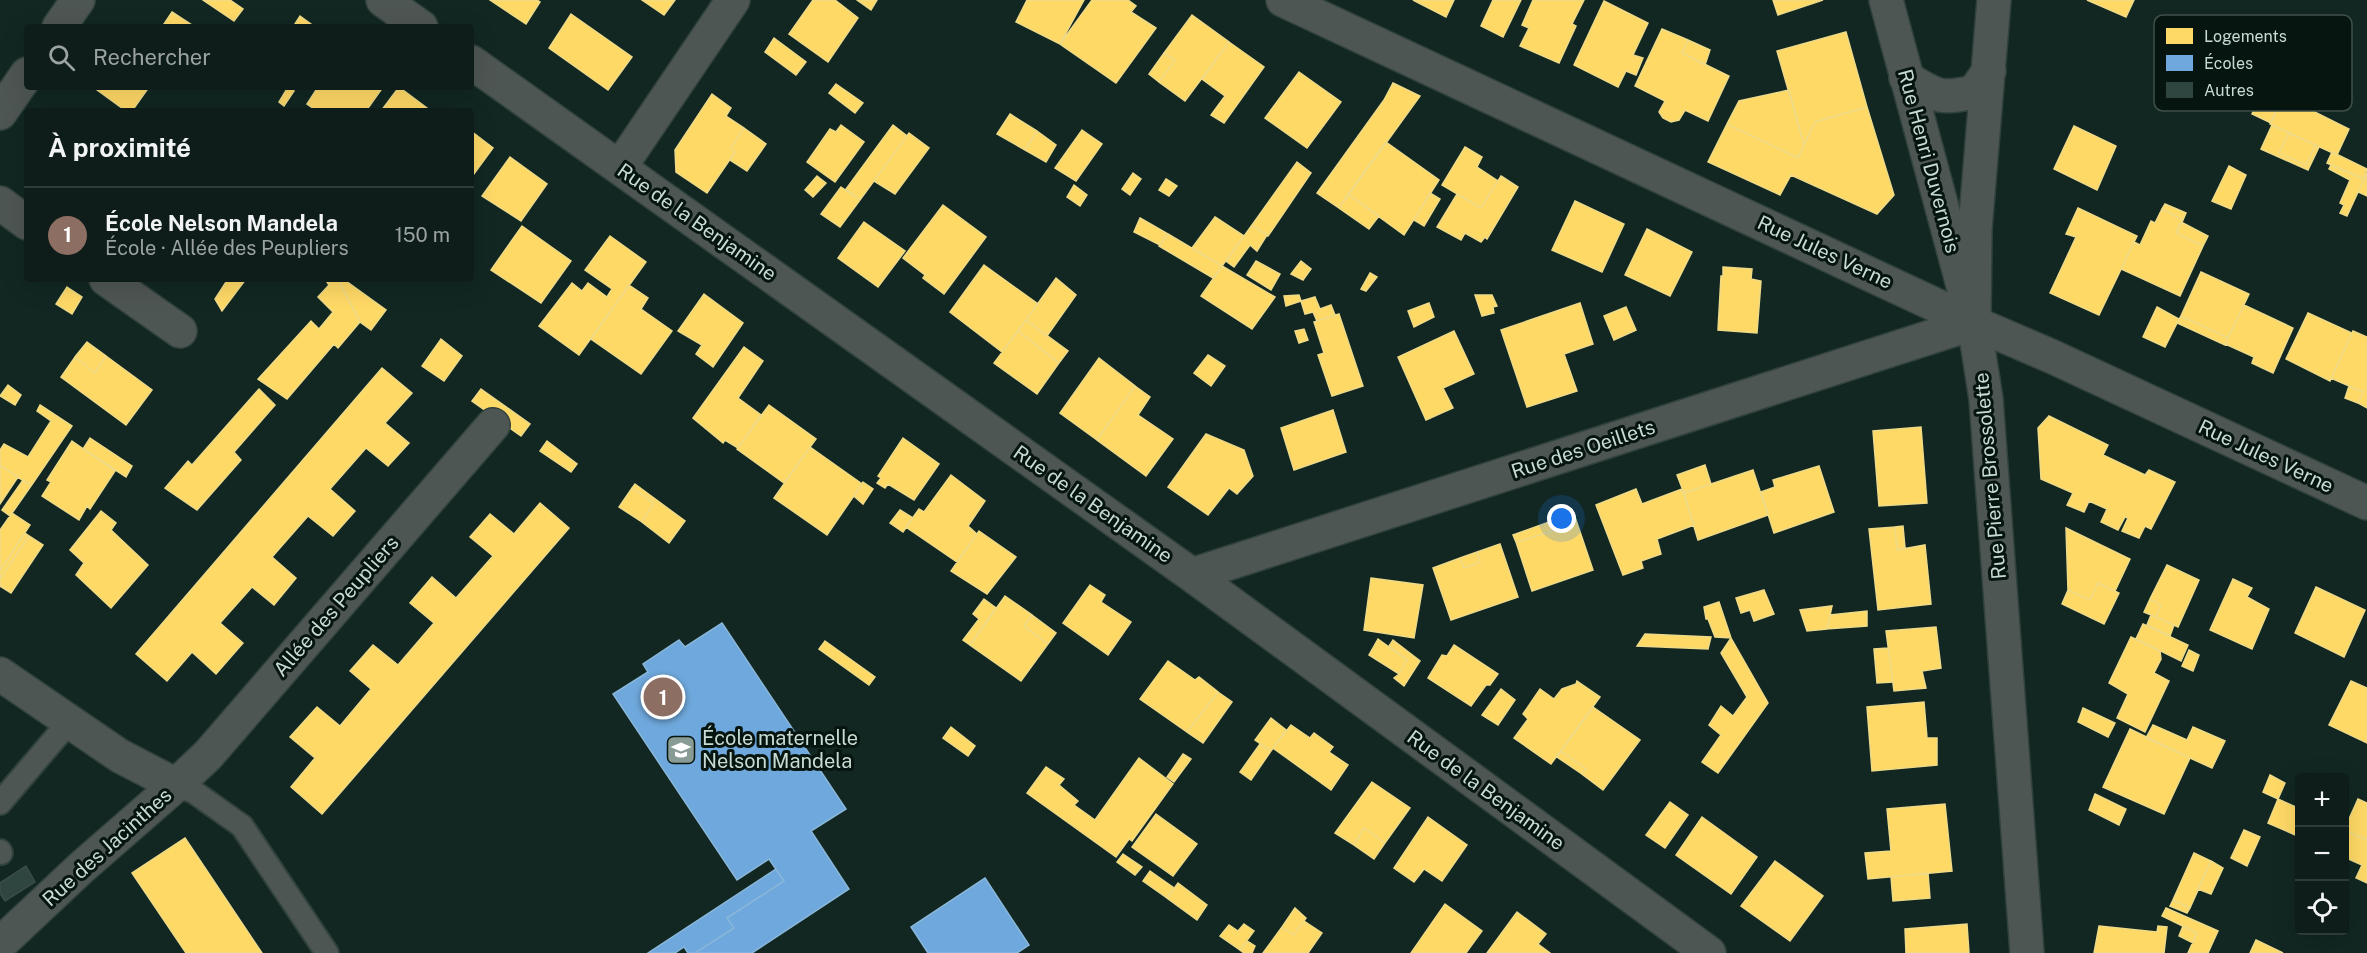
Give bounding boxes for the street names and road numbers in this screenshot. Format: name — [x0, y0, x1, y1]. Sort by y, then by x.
street label: Rue Henri Duvernois — [1893, 67, 1965, 255]
street label: Rue de la Benjamine — [613, 158, 781, 286]
street label: Rue Jules Verne — [1754, 210, 1896, 294]
street label: Rue Pierre Brossolette — [1969, 372, 2011, 580]
street label: Rue des Oeillets — [1508, 414, 1658, 484]
street label: Rue Jules Verne — [2195, 414, 2337, 498]
street label: Rue de la Benjamine — [1009, 440, 1177, 568]
street label: Allée des Peupliers — [268, 531, 404, 681]
street label: Rue de la Benjamine — [1403, 725, 1569, 855]
street label: Rue des Jacinthes — [38, 783, 176, 911]

